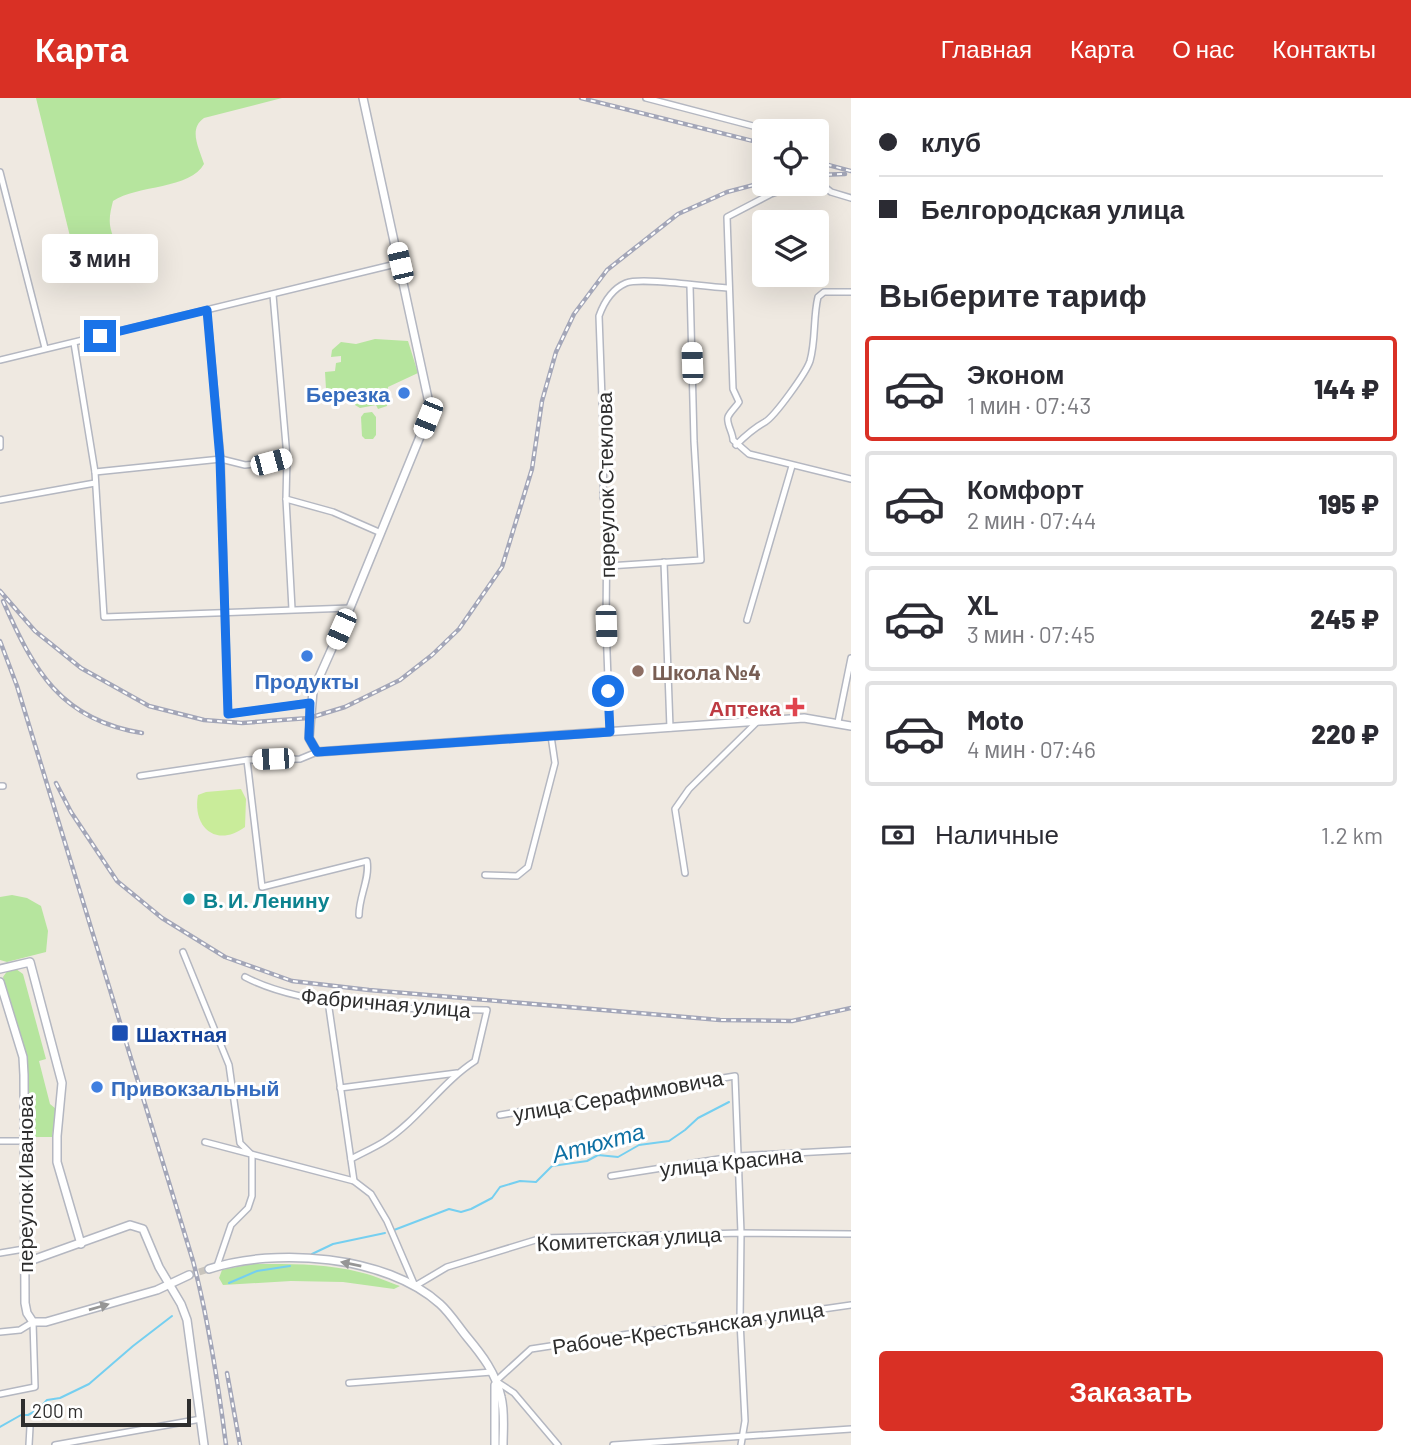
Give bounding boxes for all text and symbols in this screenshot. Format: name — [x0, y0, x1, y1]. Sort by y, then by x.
text: Карта — [35, 29, 128, 69]
text: Главная — [941, 34, 1032, 63]
text: Карта — [1070, 34, 1134, 63]
text: О нас — [1172, 34, 1234, 63]
text: Контакты — [1272, 34, 1376, 63]
map controls — [752, 119, 829, 287]
button: locate — [752, 119, 829, 196]
text: клуб — [921, 126, 981, 157]
text: Белгородская улица — [921, 193, 1184, 224]
button: layers — [752, 210, 829, 287]
callout: 3 мин — [42, 234, 158, 284]
car — [386, 240, 415, 286]
text: 3 мин — [69, 244, 131, 272]
text: Выберите тариф — [879, 275, 1147, 313]
route end — [84, 320, 116, 352]
car — [681, 342, 704, 384]
icon: car — [883, 357, 946, 420]
text: Эконом — [967, 358, 1065, 389]
text: 144 ₽ — [1314, 373, 1379, 404]
place label: Березка — [306, 381, 390, 406]
marker: Березка — [396, 385, 412, 401]
street label: переулок Стеклова — [591, 391, 619, 578]
text: 1 мин · 07:43 — [967, 391, 1091, 419]
car — [411, 395, 446, 441]
car — [248, 446, 295, 478]
icon: car — [883, 472, 946, 535]
text: Комфорт — [967, 473, 1084, 504]
text: 195 ₽ — [1318, 488, 1379, 519]
text: 2 мин · 07:44 — [967, 506, 1096, 534]
icon: car — [883, 587, 946, 650]
text: XL — [967, 589, 998, 620]
text: 245 ₽ — [1310, 603, 1379, 634]
car — [595, 605, 618, 647]
car — [323, 606, 360, 652]
text: 3 мин · 07:45 — [967, 620, 1095, 648]
marker: Продукты — [299, 648, 315, 664]
place label: Школа №4 — [652, 659, 761, 684]
marker: Школа №4 — [630, 663, 646, 679]
place label: Продукты — [255, 668, 359, 693]
route start — [592, 675, 624, 707]
place label: Аптека — [709, 695, 781, 720]
marker: Аптека — [787, 699, 803, 715]
icon: car — [883, 702, 946, 765]
text: Moto — [967, 704, 1024, 735]
text: 220 ₽ — [1311, 718, 1379, 749]
text: 4 мин · 07:46 — [967, 735, 1096, 763]
car — [252, 748, 295, 770]
icon: cash — [879, 816, 917, 854]
text: Наличные — [935, 818, 1059, 849]
text: 1.2 km — [1321, 821, 1383, 849]
place label: В. И. Ленину — [203, 887, 330, 912]
marker: В. И. Ленину — [181, 891, 197, 907]
street label: Фабричная улица — [300, 982, 472, 1022]
place label: Шахтная — [136, 1021, 227, 1046]
marker: Шахтная — [110, 1023, 130, 1043]
street label: улица Серафимовича — [511, 1064, 725, 1126]
place label: Привокзальный — [111, 1075, 279, 1100]
marker: Привокзальный — [89, 1079, 105, 1095]
street label: переулок Иванова — [12, 1095, 37, 1273]
water label: Атюхта — [547, 1116, 647, 1168]
street label: улица Красина — [659, 1141, 804, 1181]
street label: Комитетская улица — [536, 1221, 722, 1255]
one-way arrow — [340, 1259, 362, 1270]
street label: Рабоче-Крестьянская улица — [551, 1296, 826, 1358]
one-way arrow — [89, 1301, 110, 1311]
button: Заказать — [879, 1351, 1383, 1431]
scale bar — [21, 1396, 191, 1428]
text: 200 m — [32, 1399, 83, 1422]

